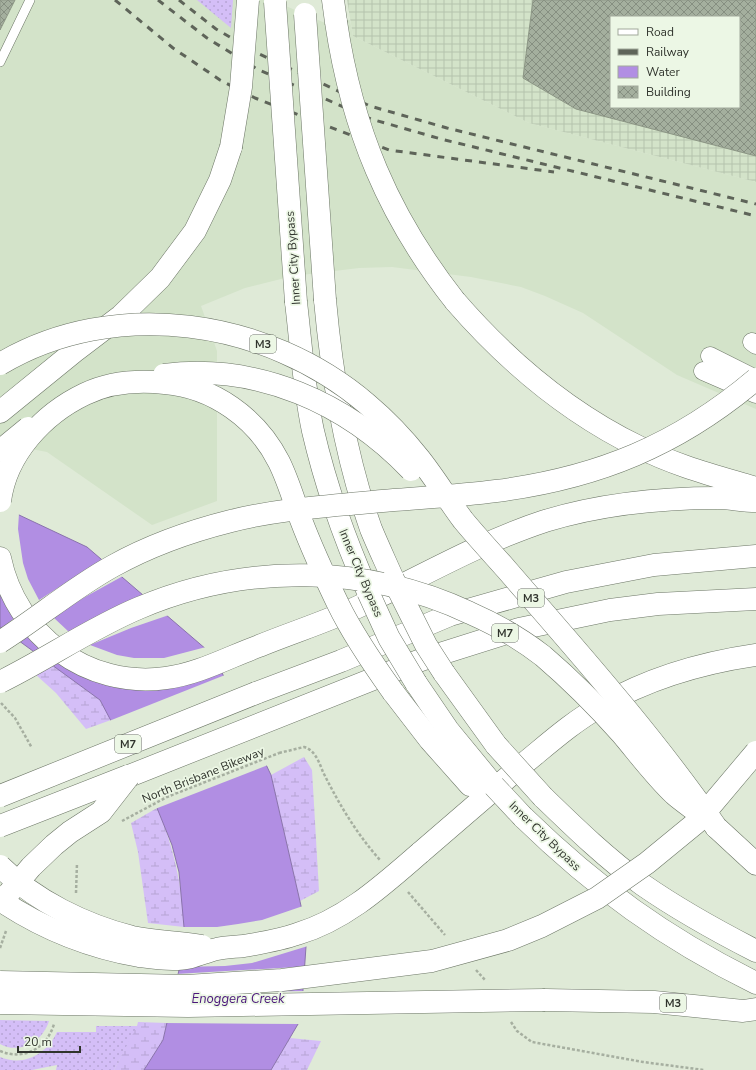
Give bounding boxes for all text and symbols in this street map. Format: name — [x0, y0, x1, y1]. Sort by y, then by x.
legend — [610, 16, 740, 108]
text: Road — [646, 24, 674, 40]
text: Railway — [646, 44, 690, 60]
text: Water — [646, 64, 680, 80]
text: Building — [646, 84, 691, 100]
street label: Inner City Bypass — [282, 210, 304, 305]
road number: M3 — [250, 335, 276, 353]
street label: Inner City Bypass — [335, 527, 387, 620]
road number: M3 — [518, 589, 544, 607]
road number: M7 — [492, 624, 518, 642]
road number: M7 — [115, 735, 141, 753]
street label: North Brisbane Bikeway — [140, 743, 267, 807]
street label: Inner City Bypass — [506, 798, 585, 875]
water label: Enoggera Creek — [192, 990, 285, 1008]
road number: M3 — [660, 994, 686, 1012]
scale bar — [18, 1028, 80, 1054]
text: 20 m — [24, 1034, 52, 1050]

